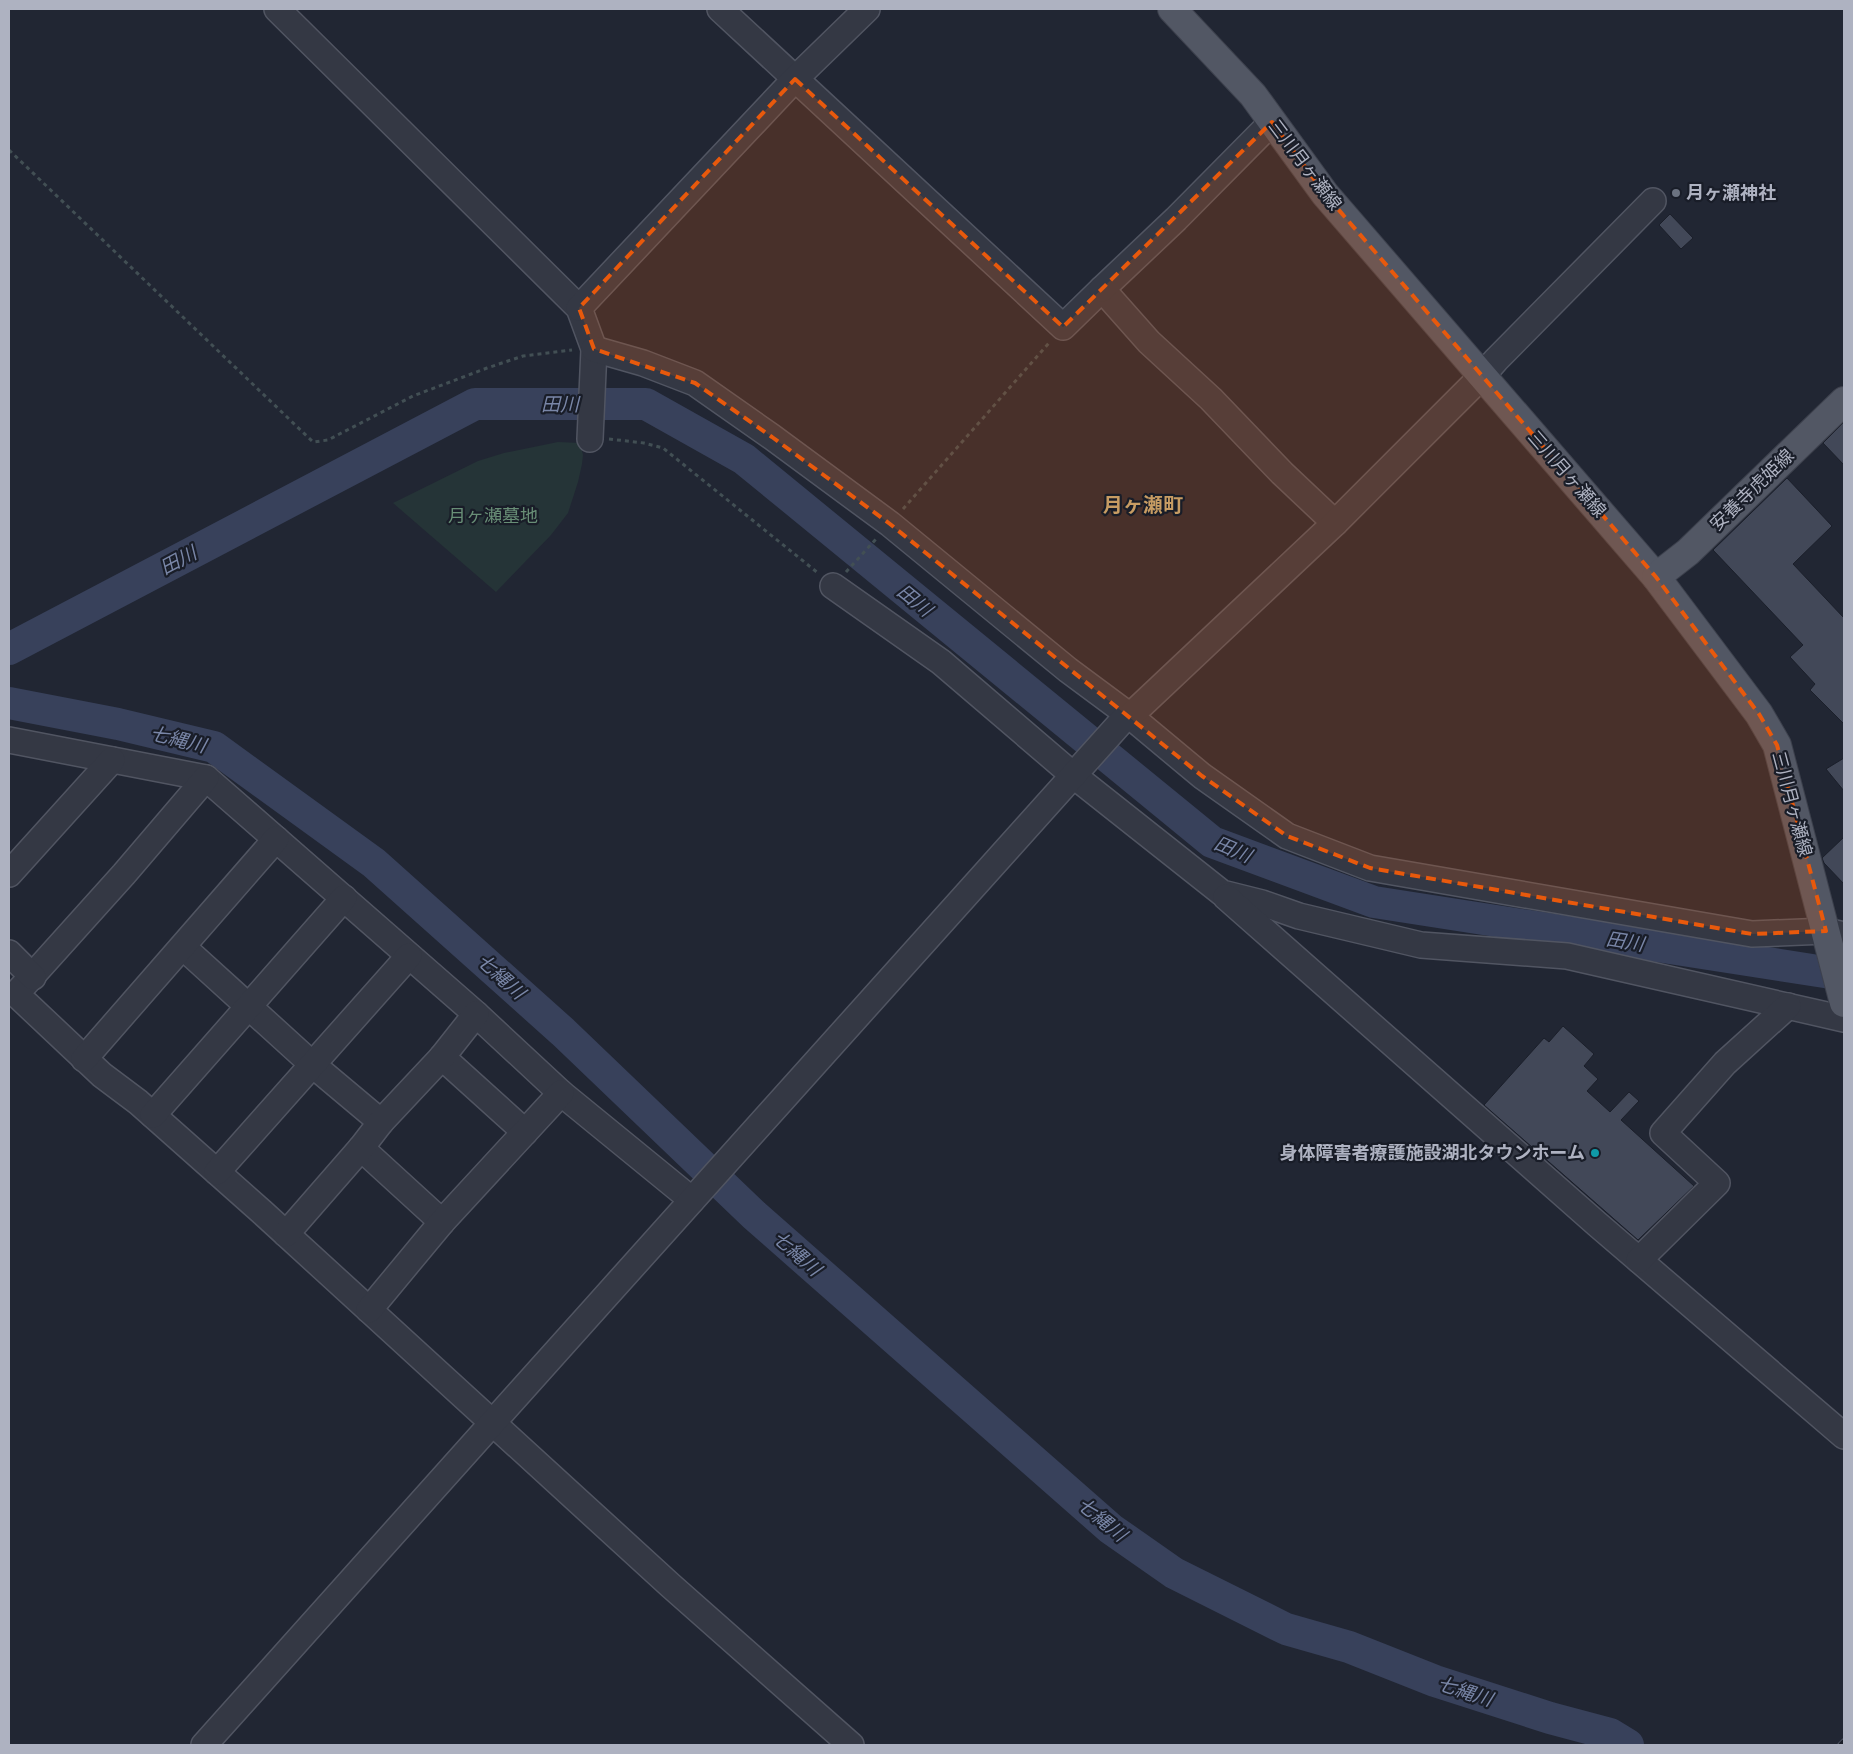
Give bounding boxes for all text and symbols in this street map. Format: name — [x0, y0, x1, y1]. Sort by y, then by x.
street label: 三川月ヶ瀬線 — [1262, 114, 1348, 216]
place label: 月ヶ瀬神社 — [1686, 180, 1776, 206]
marker: 月ヶ瀬神社 — [1670, 187, 1682, 199]
water label: 田川 — [541, 391, 581, 418]
street label: 三川月ヶ瀬線 — [1522, 425, 1612, 523]
street label: 安養寺虎姫線 — [1704, 443, 1800, 537]
district label: 月ヶ瀬町 — [1103, 491, 1183, 520]
park label: 月ヶ瀬墓地 — [448, 503, 538, 529]
water label: 田川 — [155, 539, 203, 581]
water label: 田川 — [891, 578, 939, 624]
water label: 七縄川 — [147, 719, 211, 760]
street label: 三川月ヶ瀬線 — [1765, 748, 1819, 860]
water label: 田川 — [1210, 830, 1257, 870]
water label: 田川 — [1604, 925, 1648, 958]
water label: 七縄川 — [470, 947, 532, 1007]
place label: 身体障害者療護施設湖北タウンホーム — [1280, 1140, 1585, 1166]
marker: 身体障害者療護施設湖北タウンホーム — [1589, 1147, 1601, 1159]
water label: 七縄川 — [766, 1224, 829, 1284]
water label: 七縄川 — [1071, 1491, 1134, 1549]
water label: 七縄川 — [1434, 1670, 1498, 1714]

